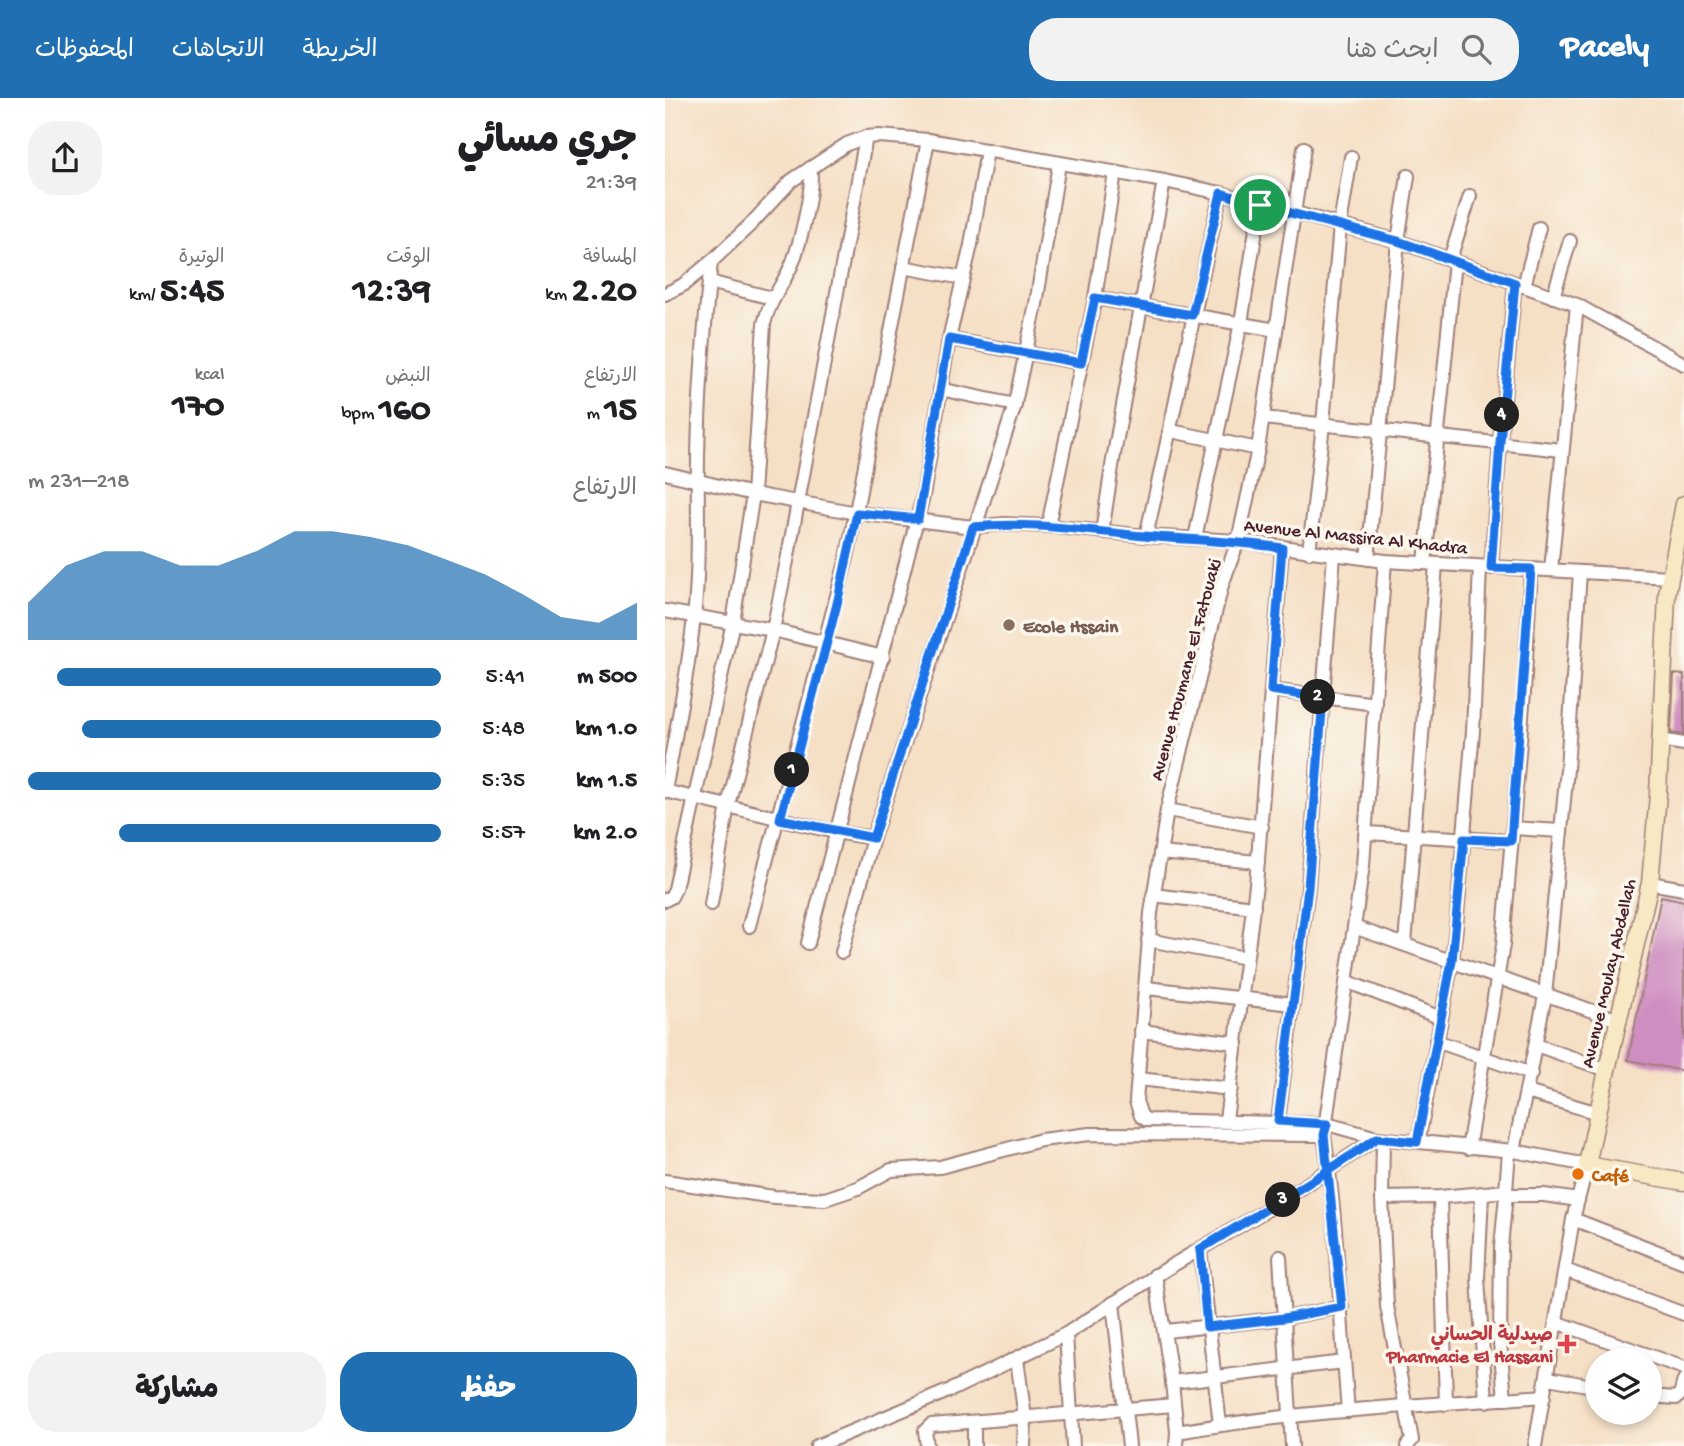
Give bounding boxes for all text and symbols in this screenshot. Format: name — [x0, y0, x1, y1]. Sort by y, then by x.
search box — [1029, 18, 1519, 81]
icon: search — [1457, 30, 1495, 68]
text: Pacely — [1561, 30, 1649, 68]
text: المحفوظات — [35, 37, 134, 66]
text: الاتجاهات — [172, 37, 265, 66]
text: الخريطة — [303, 37, 377, 66]
text: ابحث هنا — [1346, 37, 1439, 68]
button: share — [28, 121, 102, 195]
text: جري مسائي — [458, 122, 637, 166]
text: 21:39 — [586, 170, 637, 197]
pin — [1230, 175, 1290, 235]
icon: arrive — [1241, 186, 1279, 224]
text: الوتيرة — [178, 247, 224, 270]
text: الوقت — [386, 247, 431, 270]
text: المسافة — [583, 247, 637, 270]
text: 5:45 — [160, 272, 224, 313]
text: 12:39 — [353, 272, 431, 313]
text: 2.20 — [572, 272, 637, 313]
text: /km — [129, 284, 160, 307]
text: km — [545, 284, 572, 307]
text: kcal — [195, 364, 224, 387]
text: النبض — [385, 366, 431, 389]
text: الارتفاع — [584, 366, 637, 389]
text: 170 — [172, 387, 224, 428]
text: 160 — [379, 391, 431, 432]
text: 15 — [604, 391, 637, 432]
pin: 4 — [1485, 398, 1519, 432]
text: bpm — [342, 403, 379, 426]
text: m — [586, 403, 604, 426]
text: 4 — [1497, 403, 1506, 426]
text: 218–231 m — [28, 469, 130, 496]
text: الارتفاع — [573, 476, 637, 503]
street label: Avenue Al Massira Al Khadra — [1243, 515, 1470, 562]
street label: Avenue Houmane El Fatouaki — [1147, 556, 1228, 784]
marker: Ecole Hssain — [1001, 617, 1017, 633]
place label: Ecole Hssain — [1023, 617, 1119, 640]
text: 5:41 — [486, 664, 525, 691]
text: 500 m — [577, 664, 637, 691]
pin: 2 — [1301, 680, 1335, 714]
text: 2 — [1313, 685, 1322, 708]
text: 5:48 — [482, 716, 525, 743]
text: 1.0 km — [575, 716, 637, 743]
pin: 1 — [775, 752, 809, 788]
text: 1 — [788, 758, 795, 781]
text: 5:35 — [482, 768, 525, 795]
text: 1.5 km — [576, 768, 637, 795]
text: 5:57 — [482, 820, 525, 847]
text: 2.0 km — [573, 820, 637, 847]
street label: Avenue Moulay Abdellah — [1577, 877, 1643, 1071]
marker: Café — [1570, 1166, 1586, 1182]
place label: Café — [1591, 1166, 1630, 1189]
pin: 3 — [1265, 1182, 1301, 1218]
text: 3 — [1278, 1188, 1287, 1211]
place label: صيدلية الحساني Pharmacie El Hassani — [1386, 1324, 1553, 1370]
marker: صيدلية الحساني Pharmacie El Hassani — [1559, 1336, 1575, 1352]
map controls — [1585, 1348, 1662, 1425]
button: layers — [1585, 1348, 1662, 1425]
button: مشاركة — [28, 1352, 326, 1432]
button: حفظ — [340, 1352, 637, 1432]

